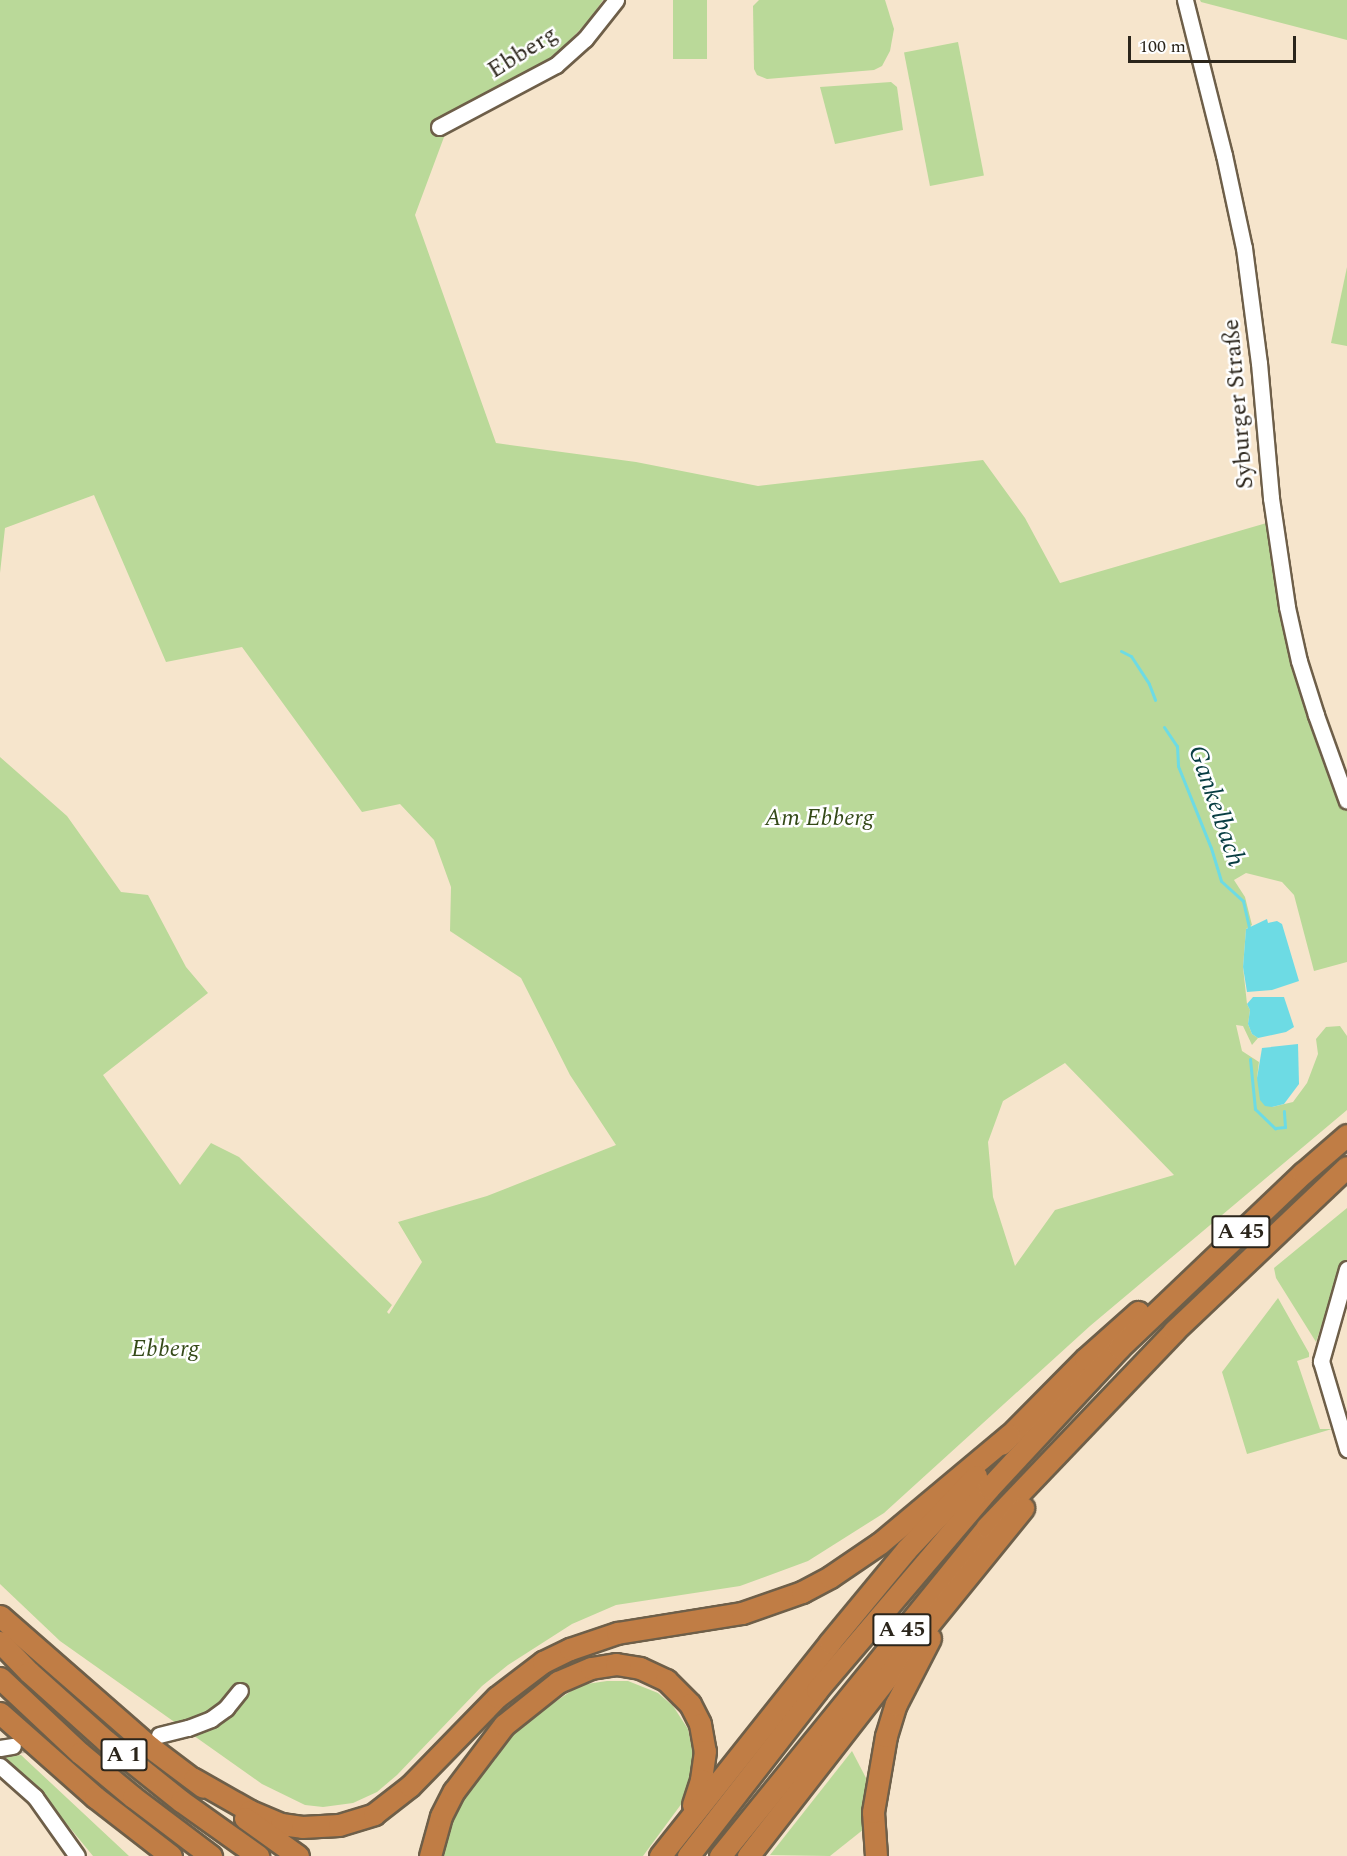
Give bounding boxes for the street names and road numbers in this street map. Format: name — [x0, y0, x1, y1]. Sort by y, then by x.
street label: Ebberg — [483, 20, 563, 86]
street label: Syburger Straße — [1217, 318, 1261, 490]
road number: A 45 — [1211, 1213, 1271, 1251]
road number: A 45 — [872, 1611, 932, 1649]
road number: A 1 — [100, 1736, 148, 1774]

